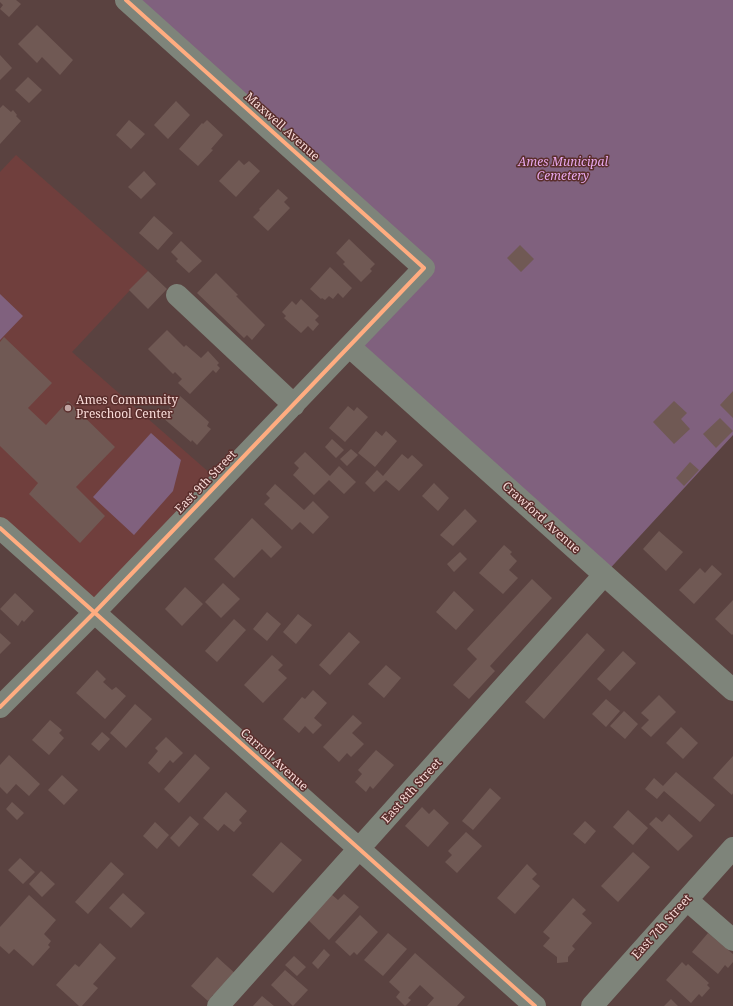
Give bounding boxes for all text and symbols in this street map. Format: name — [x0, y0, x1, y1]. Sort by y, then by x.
street label: Maxwell Avenue — [242, 90, 322, 164]
park label: Ames Municipal Cemetery — [518, 156, 608, 184]
place label: Ames Community Preschool Center — [76, 394, 178, 422]
marker: Ames Community Preschool Center — [63, 403, 73, 413]
street label: East 9th Street — [172, 447, 240, 517]
street label: Crawford Avenue — [499, 479, 583, 557]
street label: Carroll Avenue — [237, 726, 311, 794]
street label: East 8th Street — [379, 756, 445, 826]
street label: East 7th Street — [629, 892, 695, 962]

